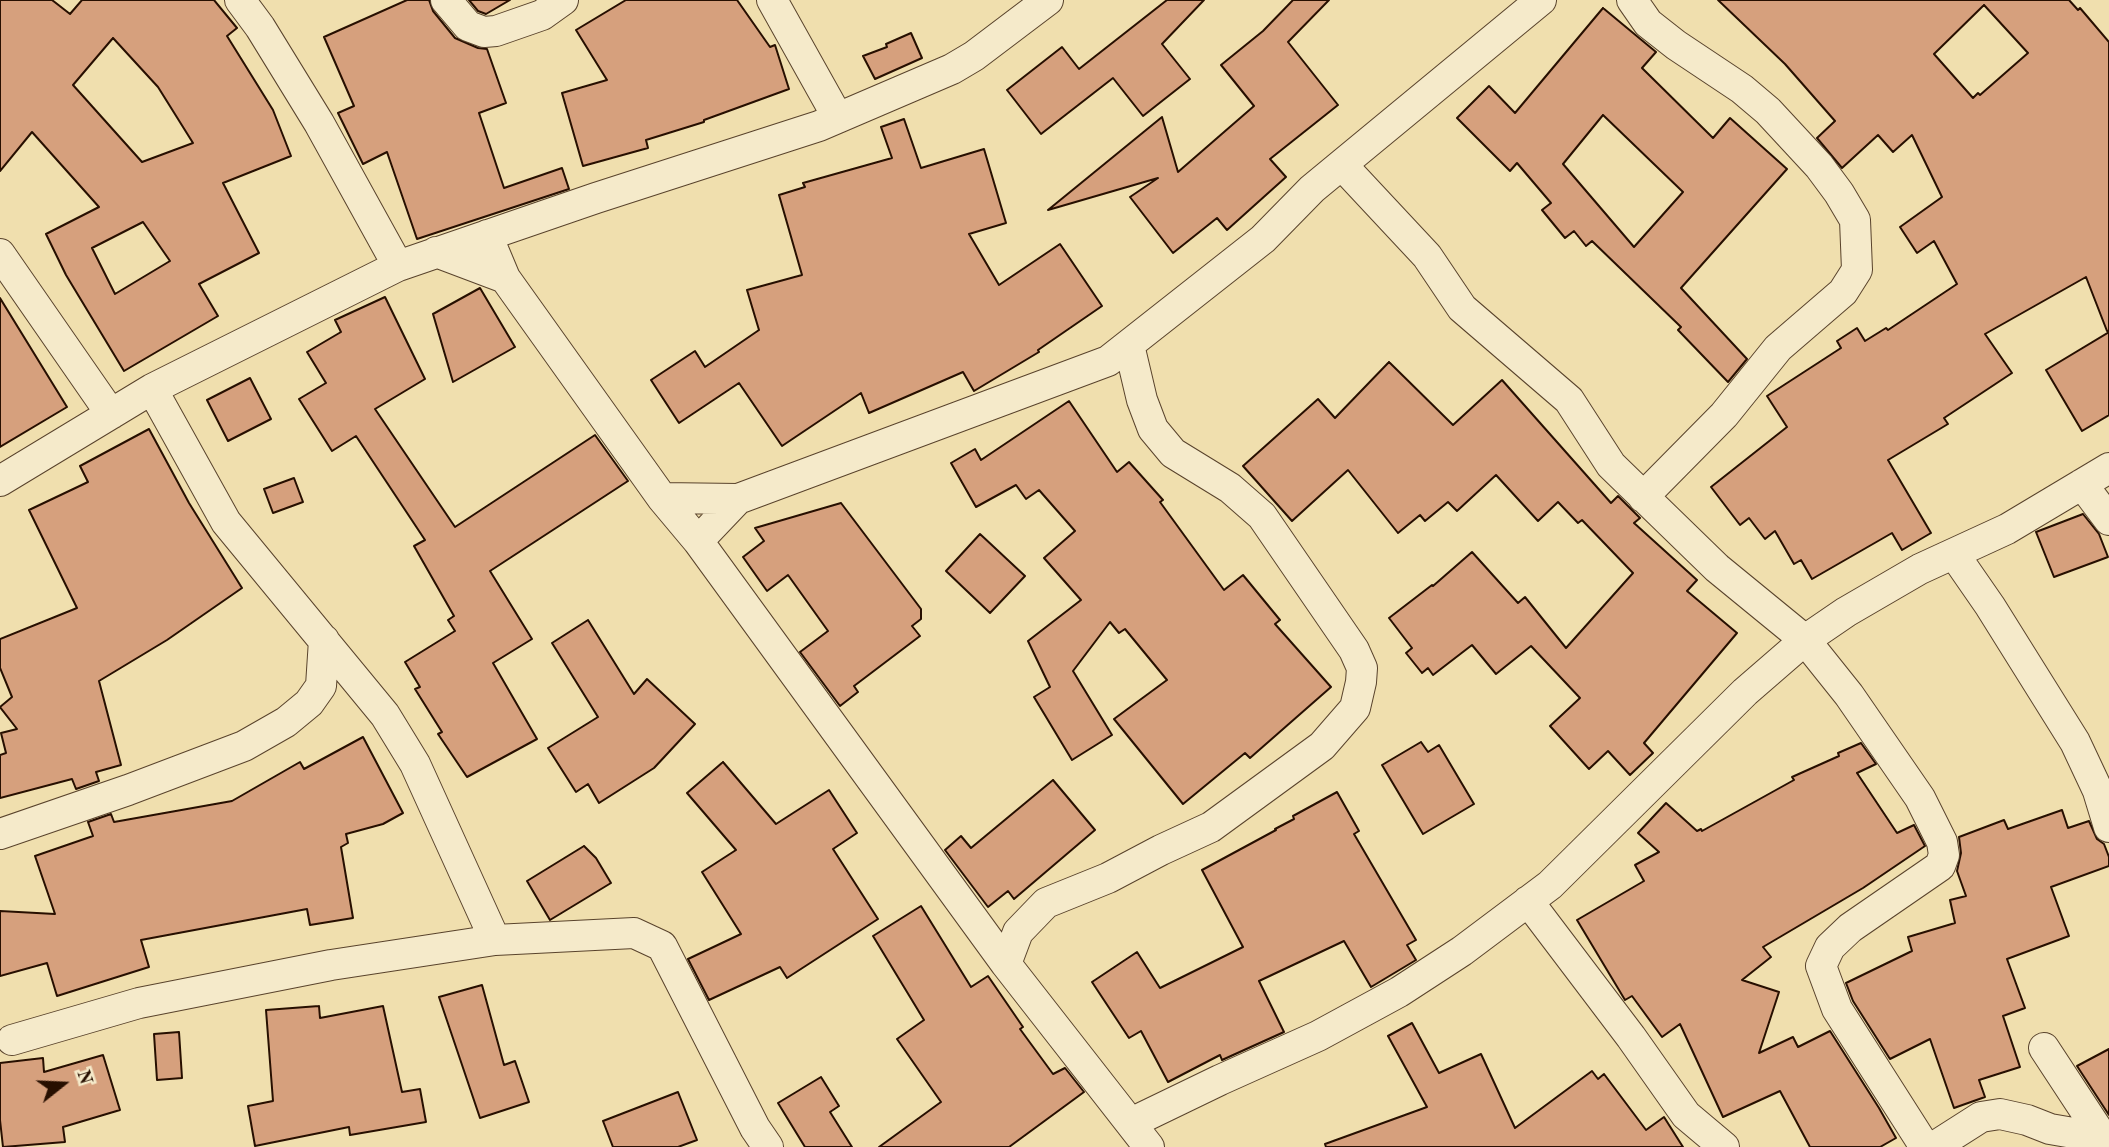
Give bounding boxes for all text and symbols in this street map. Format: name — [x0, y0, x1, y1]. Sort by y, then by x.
north arrow — [28, 1049, 98, 1119]
text: N — [72, 1068, 95, 1087]

